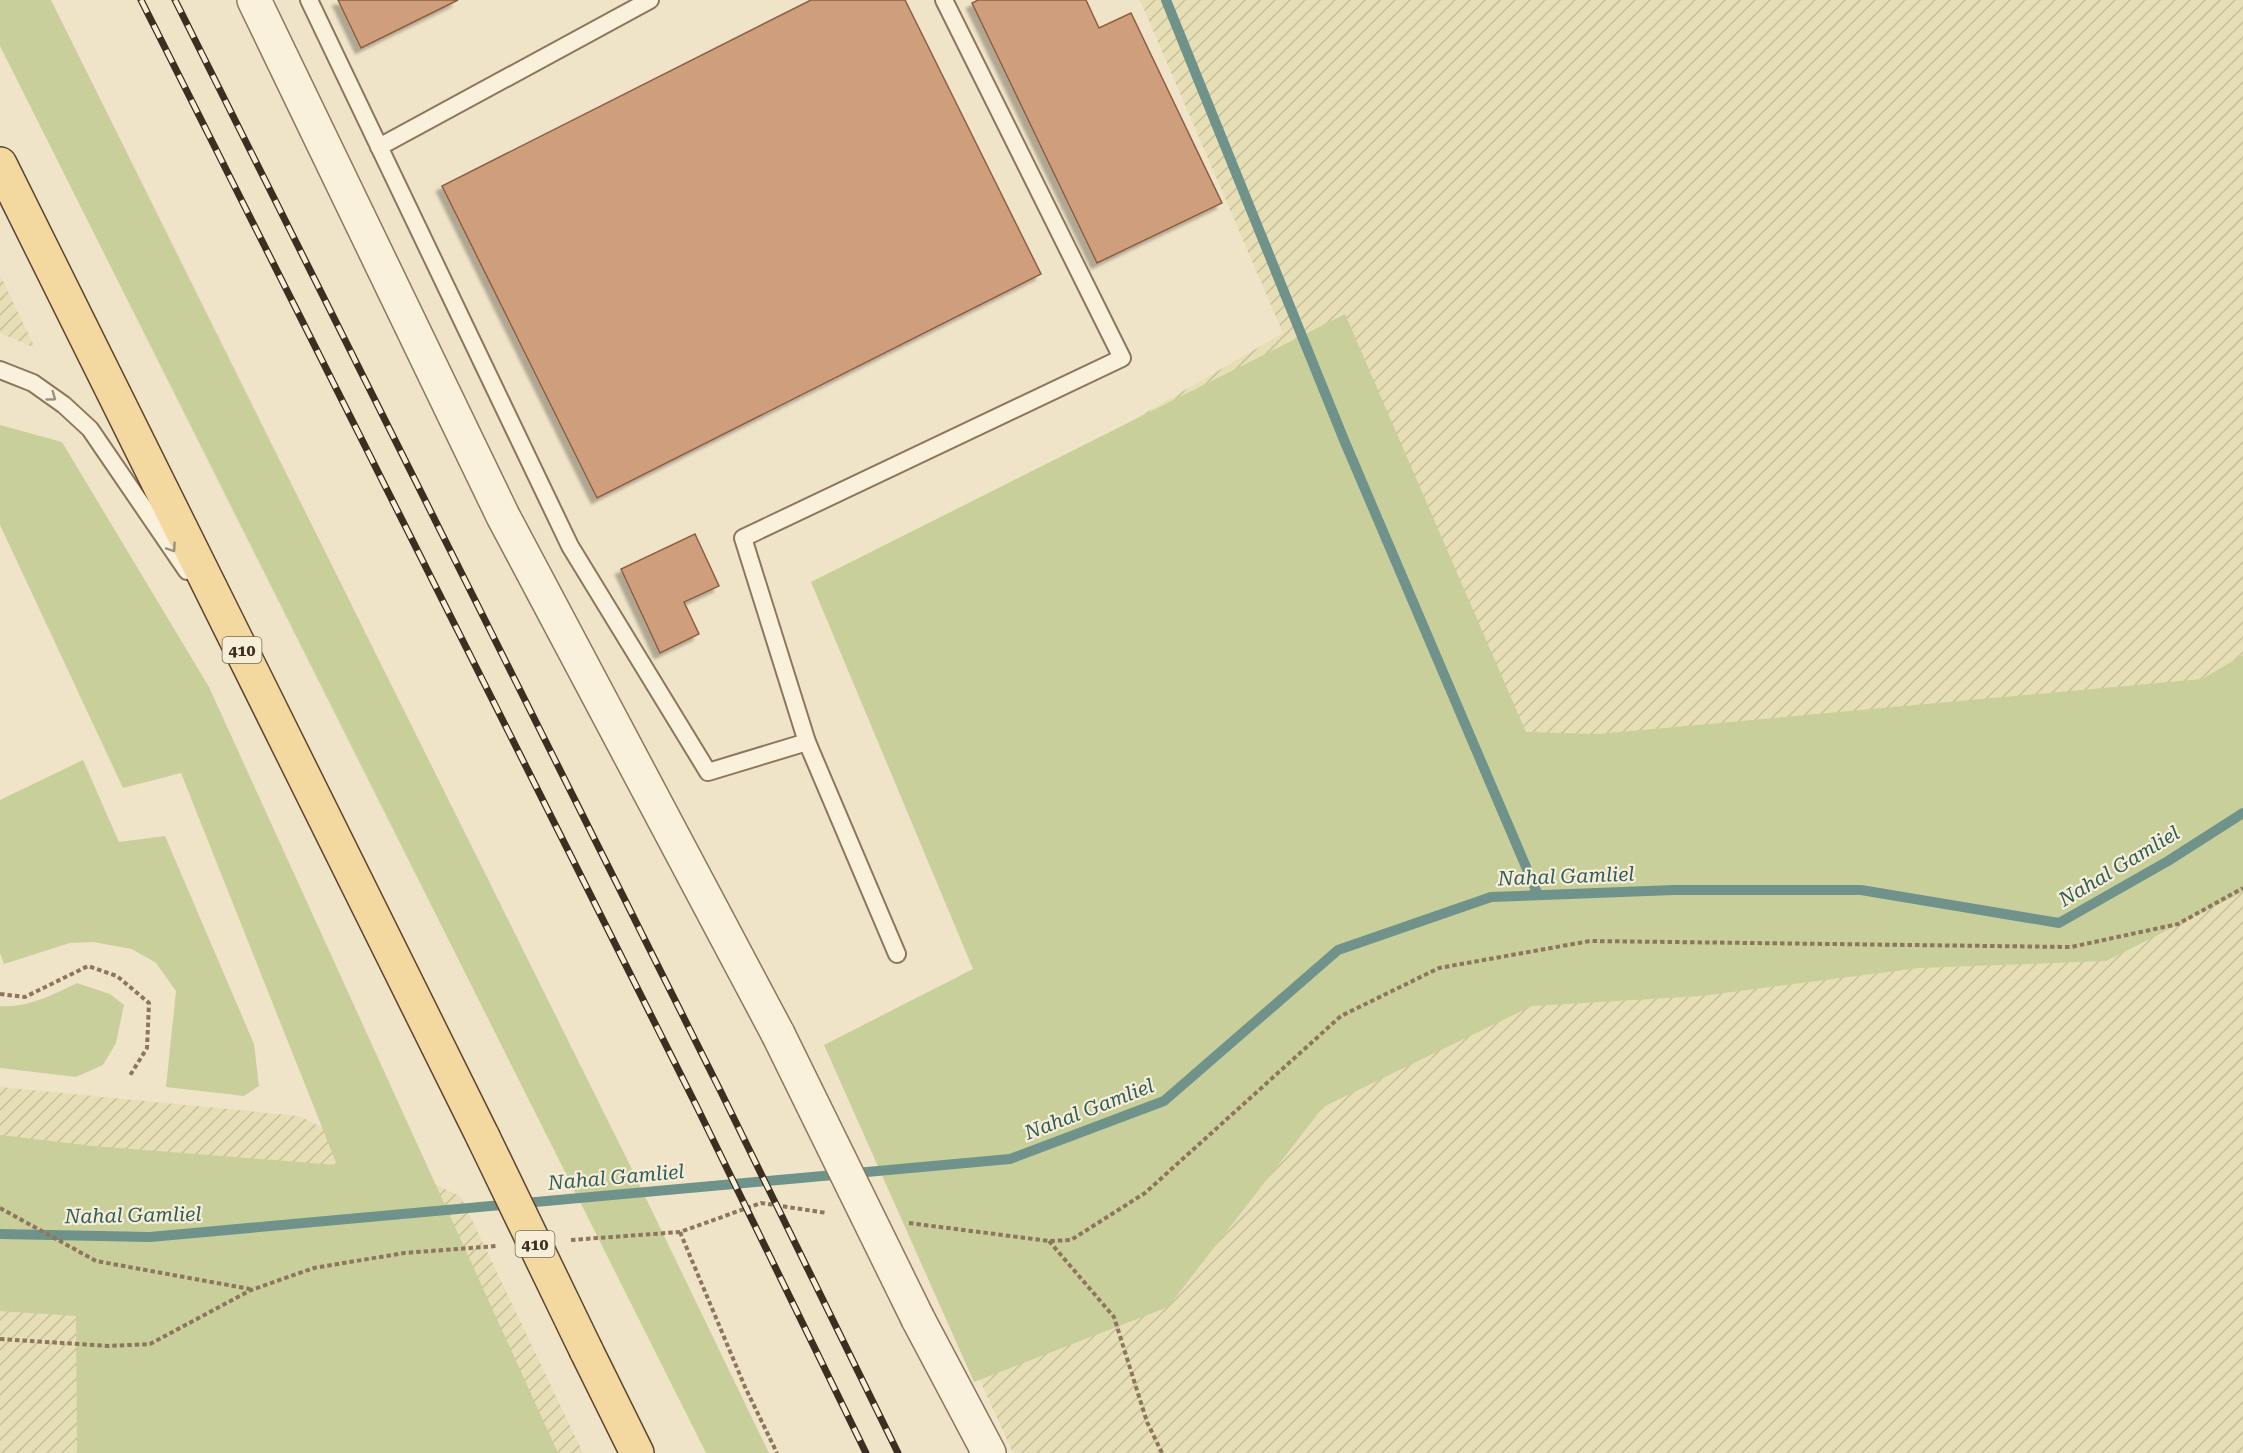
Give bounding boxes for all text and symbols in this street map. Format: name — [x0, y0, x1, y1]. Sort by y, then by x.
one-way arrow — [45, 389, 56, 400]
one-way arrow — [164, 542, 175, 553]
road number: 410 — [222, 637, 262, 663]
water label: Nahal Gamliel — [2053, 821, 2184, 912]
water label: Nahal Gamliel — [1496, 862, 1635, 890]
water label: Nahal Gamliel — [1020, 1073, 1157, 1145]
water label: Nahal Gamliel — [546, 1159, 685, 1195]
water label: Nahal Gamliel — [63, 1202, 202, 1228]
road number: 410 — [516, 1231, 554, 1257]

